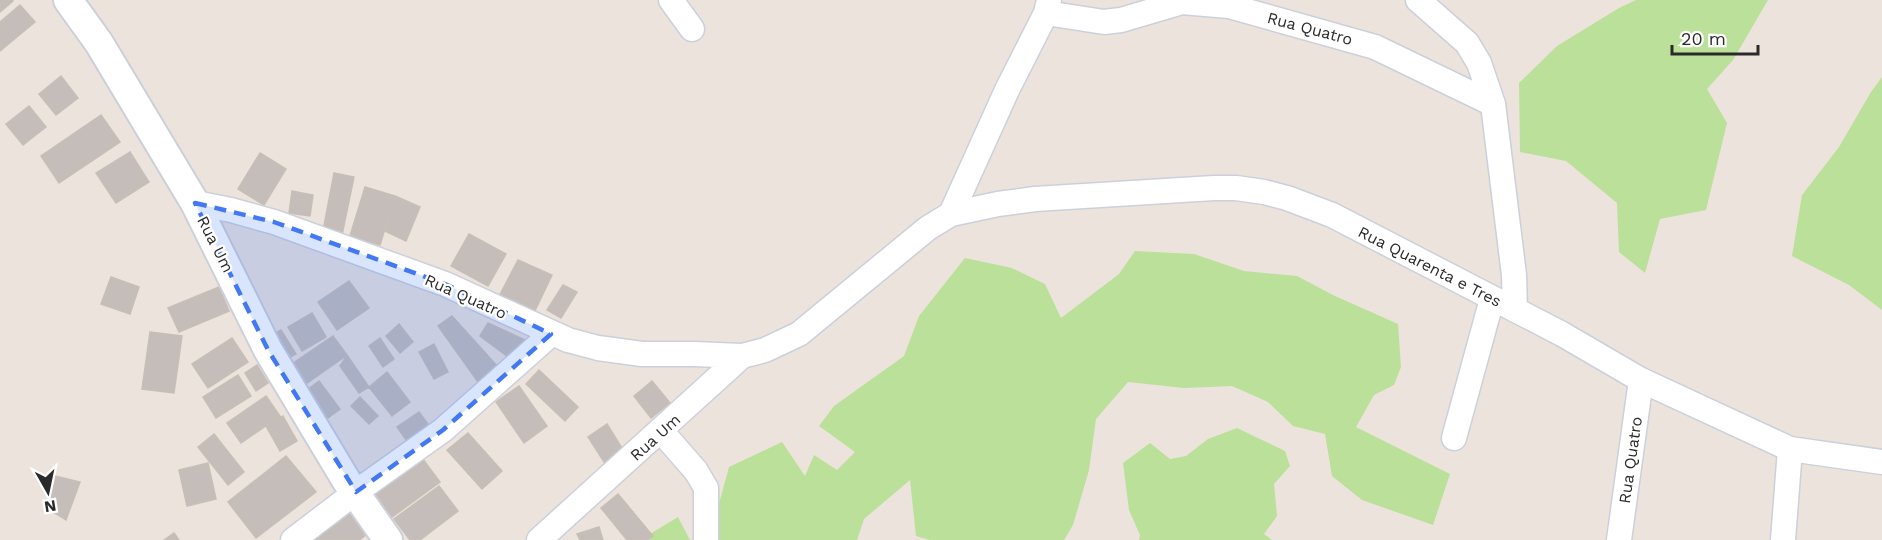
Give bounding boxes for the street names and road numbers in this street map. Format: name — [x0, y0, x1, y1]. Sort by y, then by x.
street label: Rua Quatro — [1265, 8, 1355, 49]
street label: Rua Um — [193, 213, 238, 276]
street label: Rua Quarenta e Tres — [1355, 222, 1505, 311]
street label: Rua Quatro — [422, 270, 510, 323]
street label: Rua Um — [626, 410, 684, 465]
street label: Rua Quatro — [1615, 415, 1646, 505]

